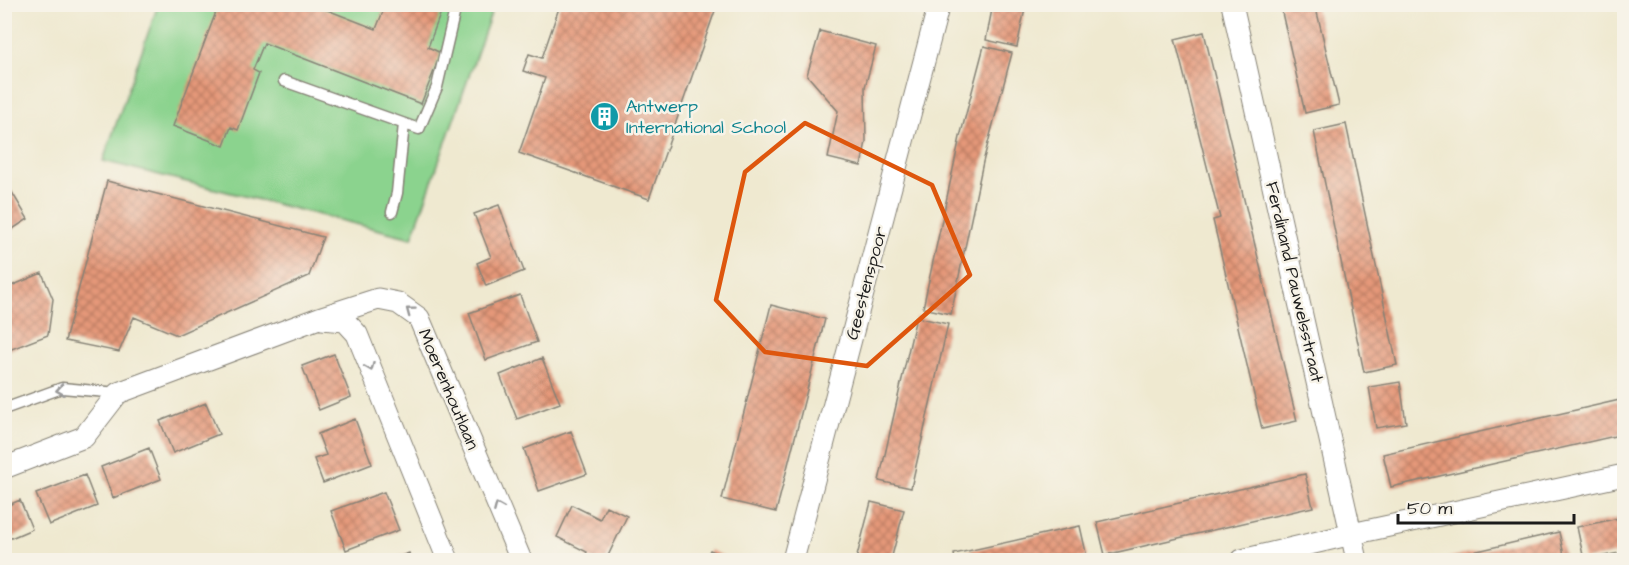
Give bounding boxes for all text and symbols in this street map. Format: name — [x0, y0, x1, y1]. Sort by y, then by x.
place label: Antwerp International School — [626, 94, 786, 140]
building icon: Antwerp International School — [589, 100, 621, 132]
street label: Ferdinand Pauwelsstraat — [1259, 179, 1330, 386]
street label: Geestenspoor — [839, 224, 894, 343]
one-way arrow — [405, 308, 416, 319]
street label: Moerenhoutlaan — [412, 325, 485, 453]
one-way arrow — [363, 360, 375, 371]
one-way arrow — [55, 383, 65, 396]
scale bar — [1398, 487, 1574, 525]
text: 50 m — [1407, 496, 1452, 521]
one-way arrow — [493, 502, 505, 513]

